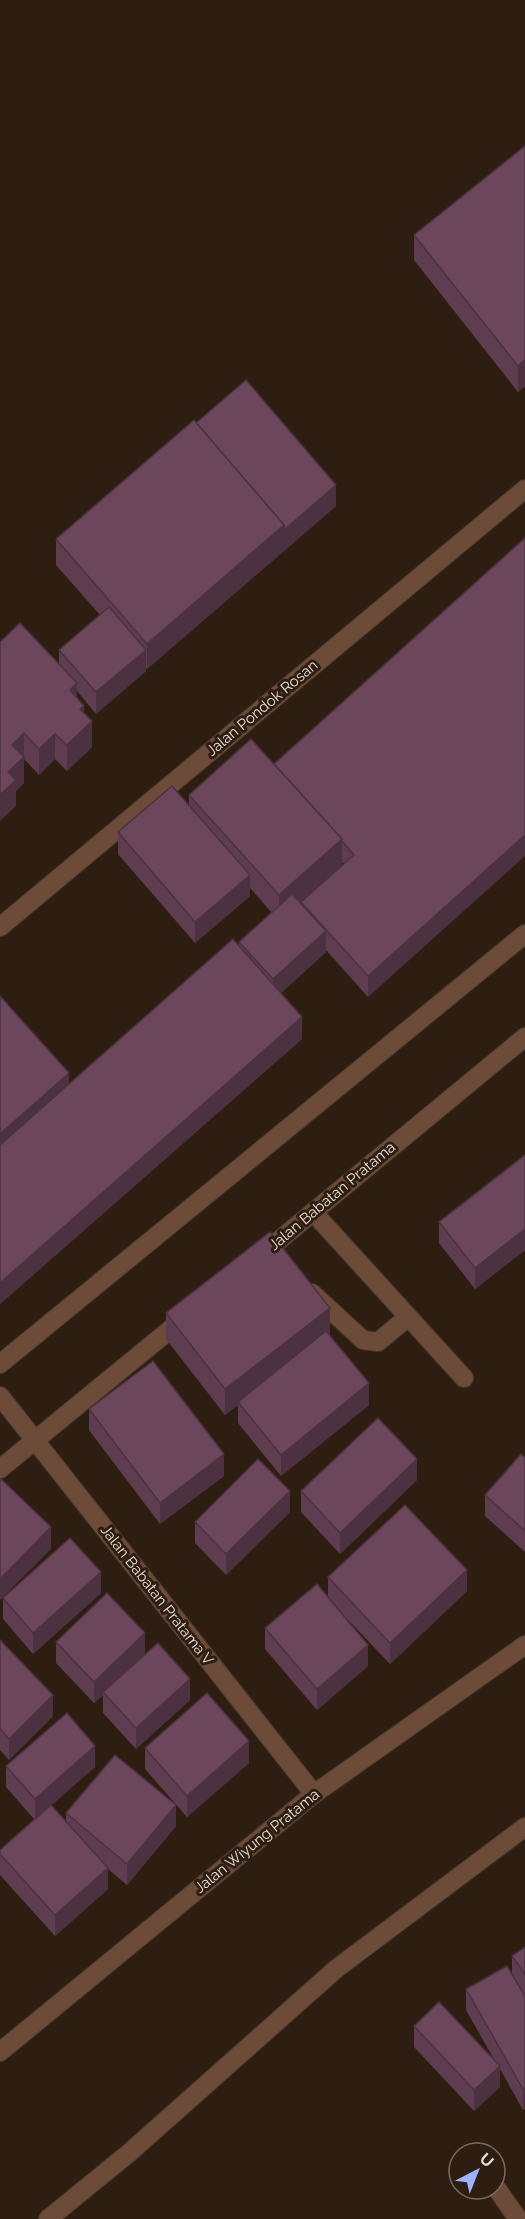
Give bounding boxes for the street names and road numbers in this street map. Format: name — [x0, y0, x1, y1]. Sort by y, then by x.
street label: Jalan Pondok Rosan — [203, 656, 321, 760]
street label: Jalan Babatan Pratama — [265, 1138, 399, 1254]
street label: Jalan Babatan Pratama V — [97, 1521, 217, 1669]
street label: Jalan Wiyung Pratama — [191, 1785, 323, 1897]

